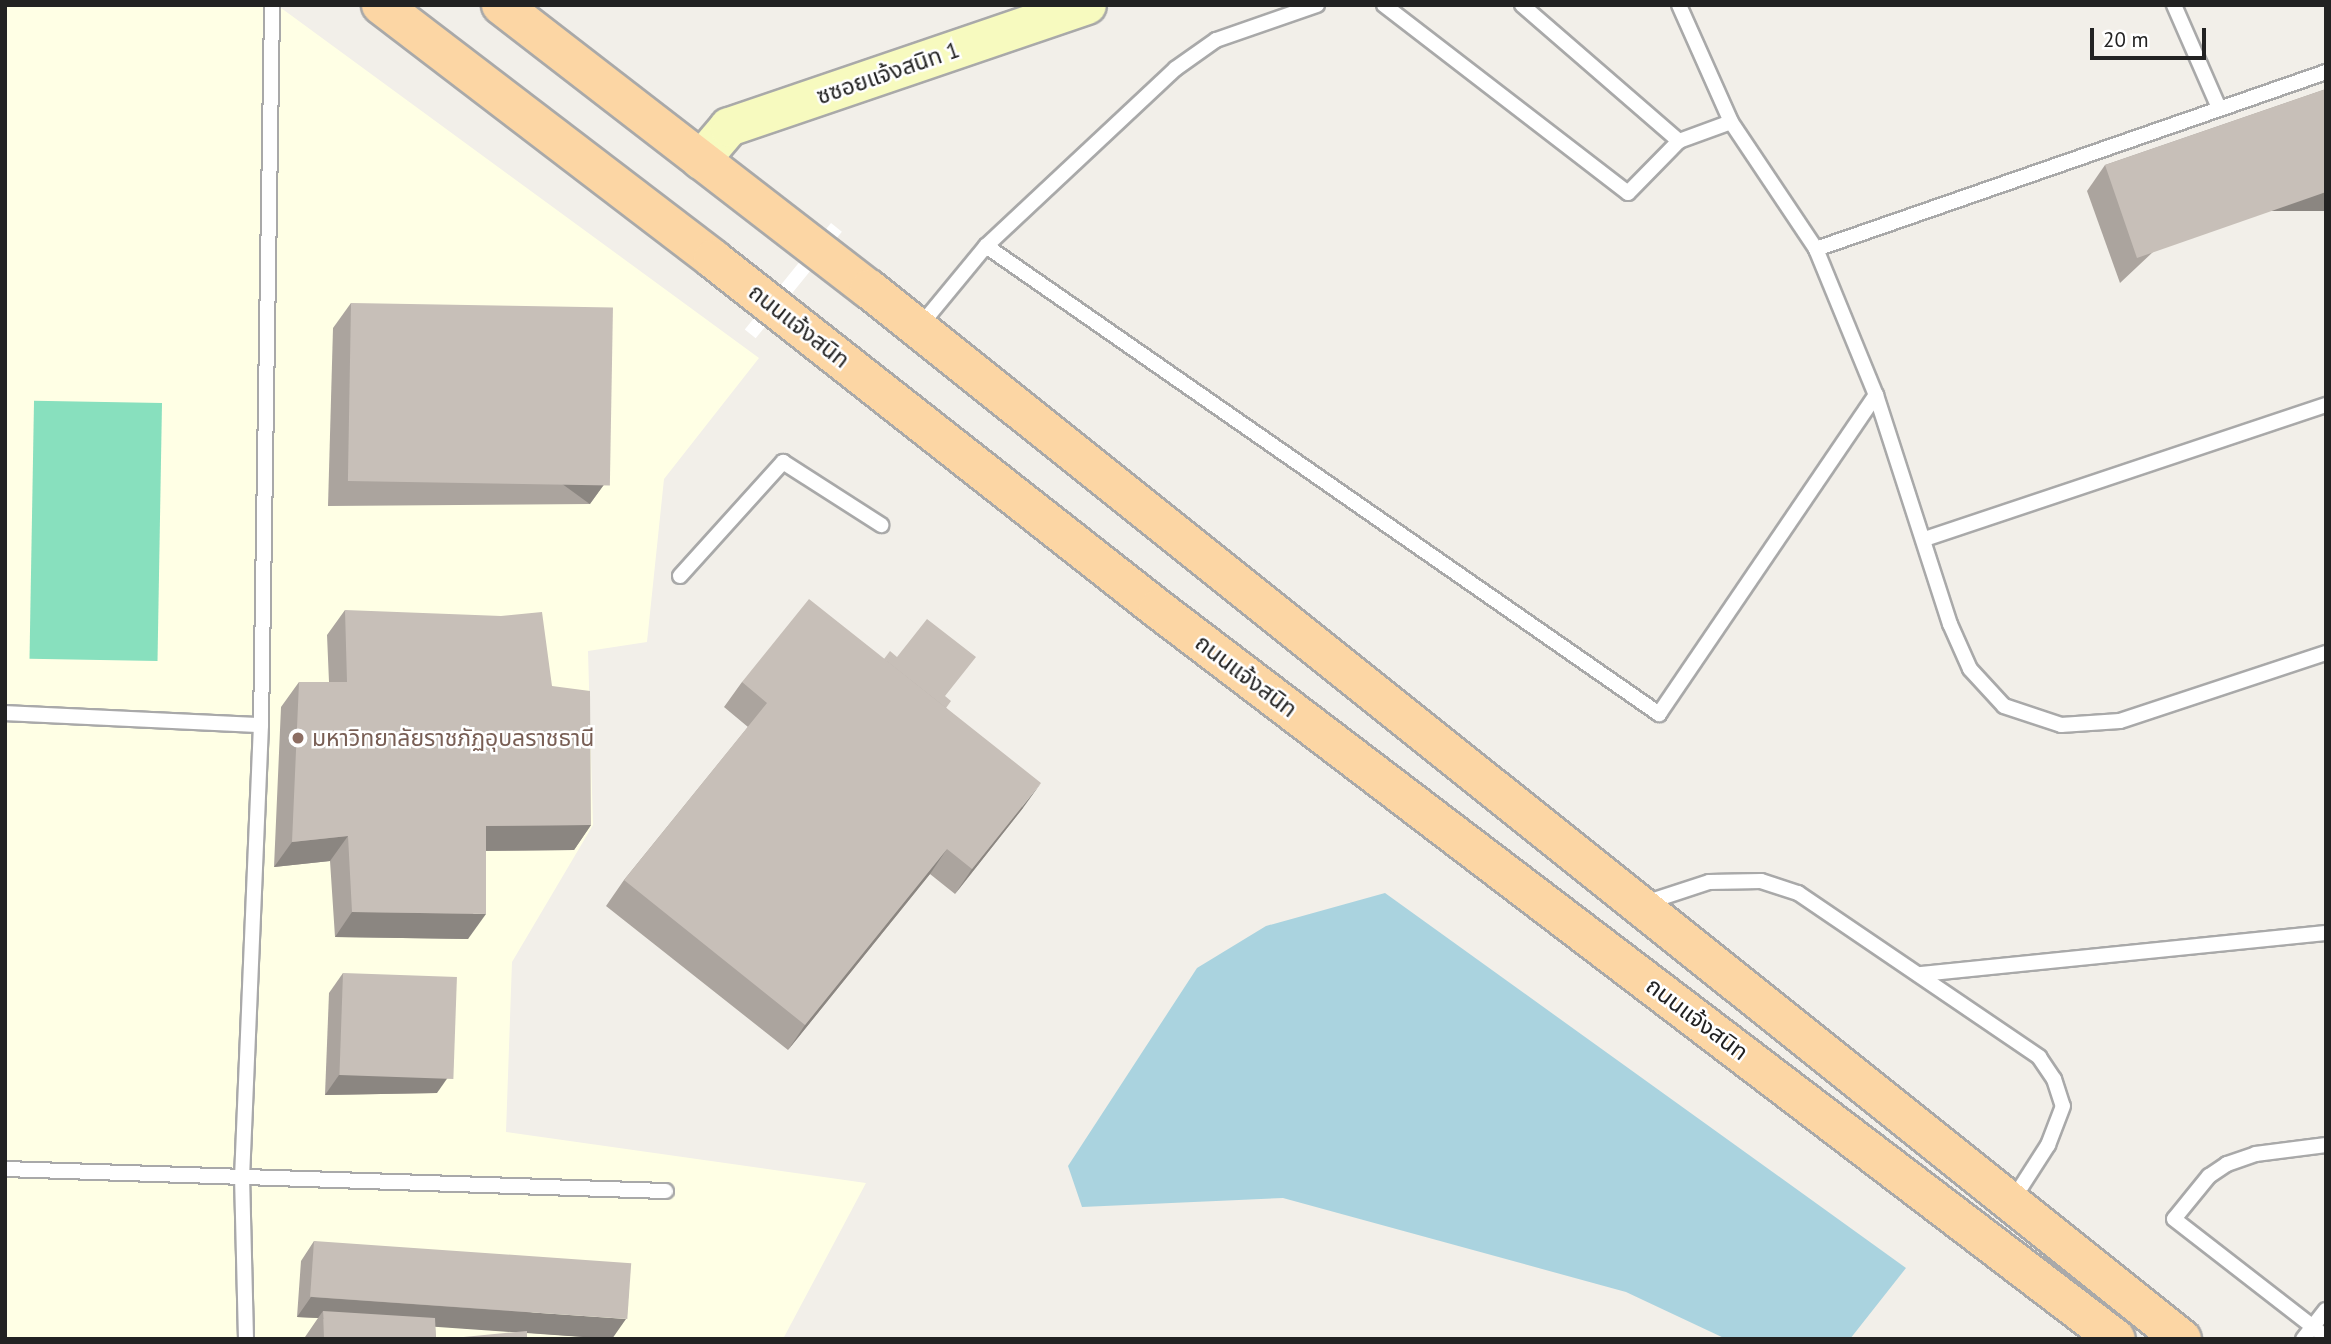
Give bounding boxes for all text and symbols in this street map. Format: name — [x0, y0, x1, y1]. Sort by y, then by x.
scale bar — [2093, 14, 2208, 58]
text: 20 m — [2103, 26, 2149, 53]
street label: ซซอยแจ้งสนิท 1 — [813, 36, 963, 110]
street label: ถนนแจ้งสนิท — [743, 278, 855, 374]
street label: ถนนแจ้งสนิท — [1190, 629, 1302, 723]
place label: มหาวิทยาลัยราชภัฏอุบลราชธานี — [312, 724, 594, 752]
marker: มหาวิทยาลัยราชภัฏอุบลราชธานี — [290, 730, 306, 746]
street label: ถนนแจ้งสนิท — [1641, 972, 1753, 1066]

